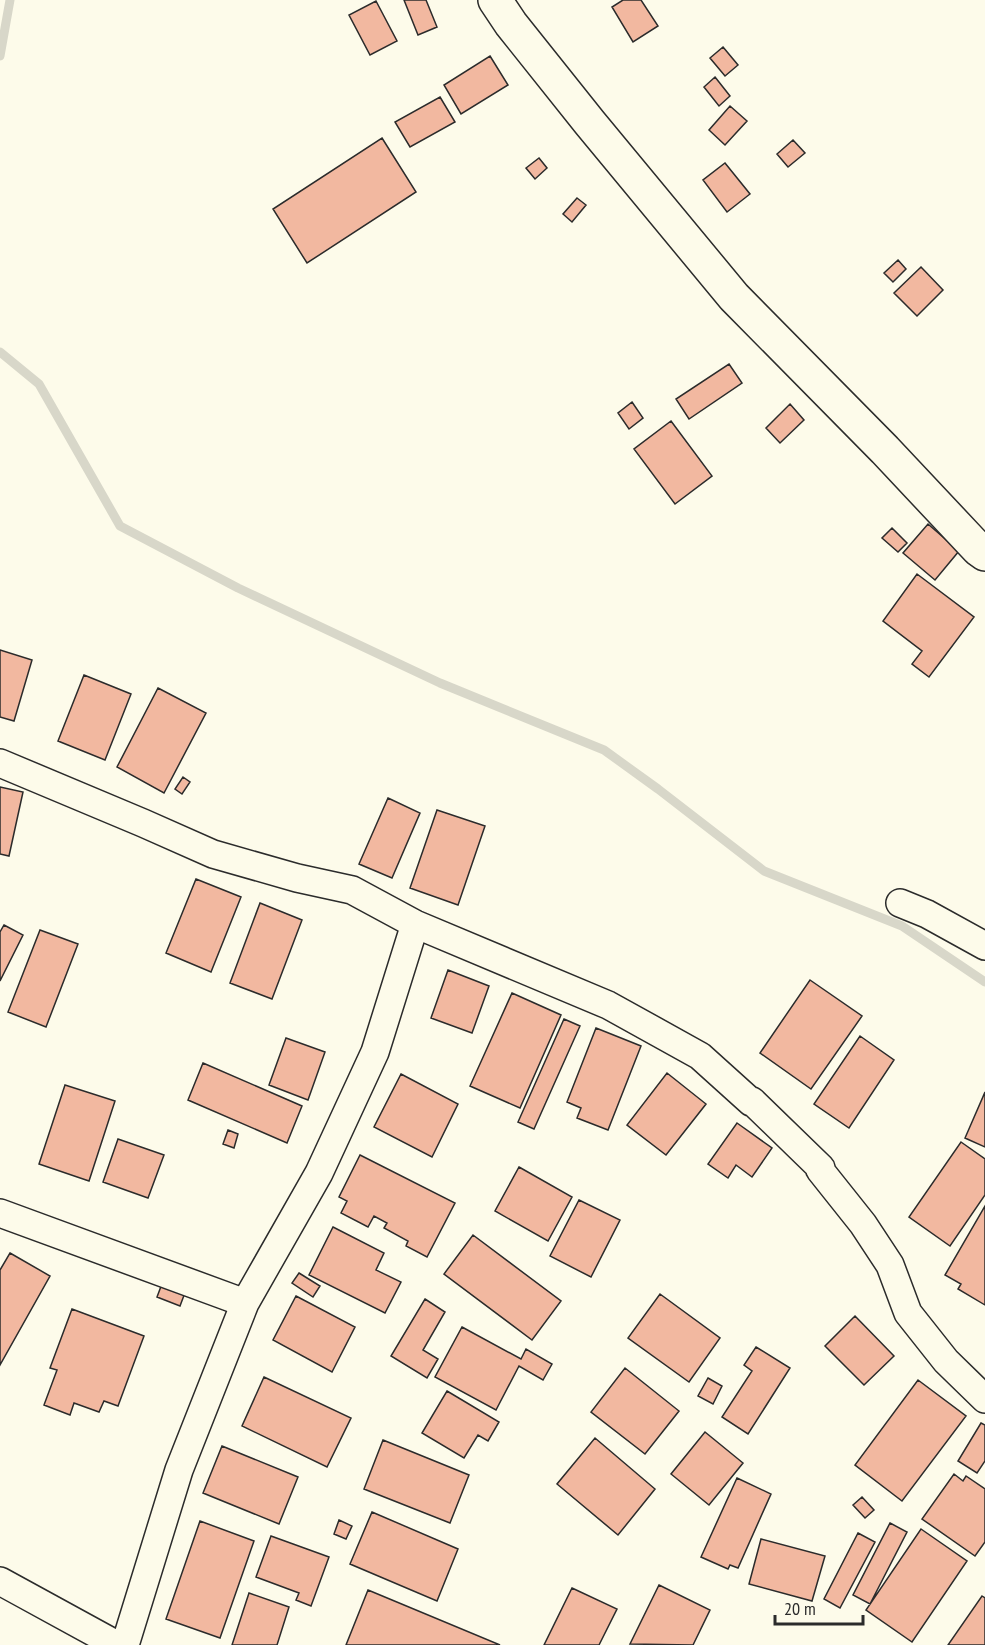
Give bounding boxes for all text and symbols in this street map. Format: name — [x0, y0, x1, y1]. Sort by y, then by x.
scale bar — [775, 1588, 864, 1626]
text: 20 m — [784, 1597, 816, 1620]

